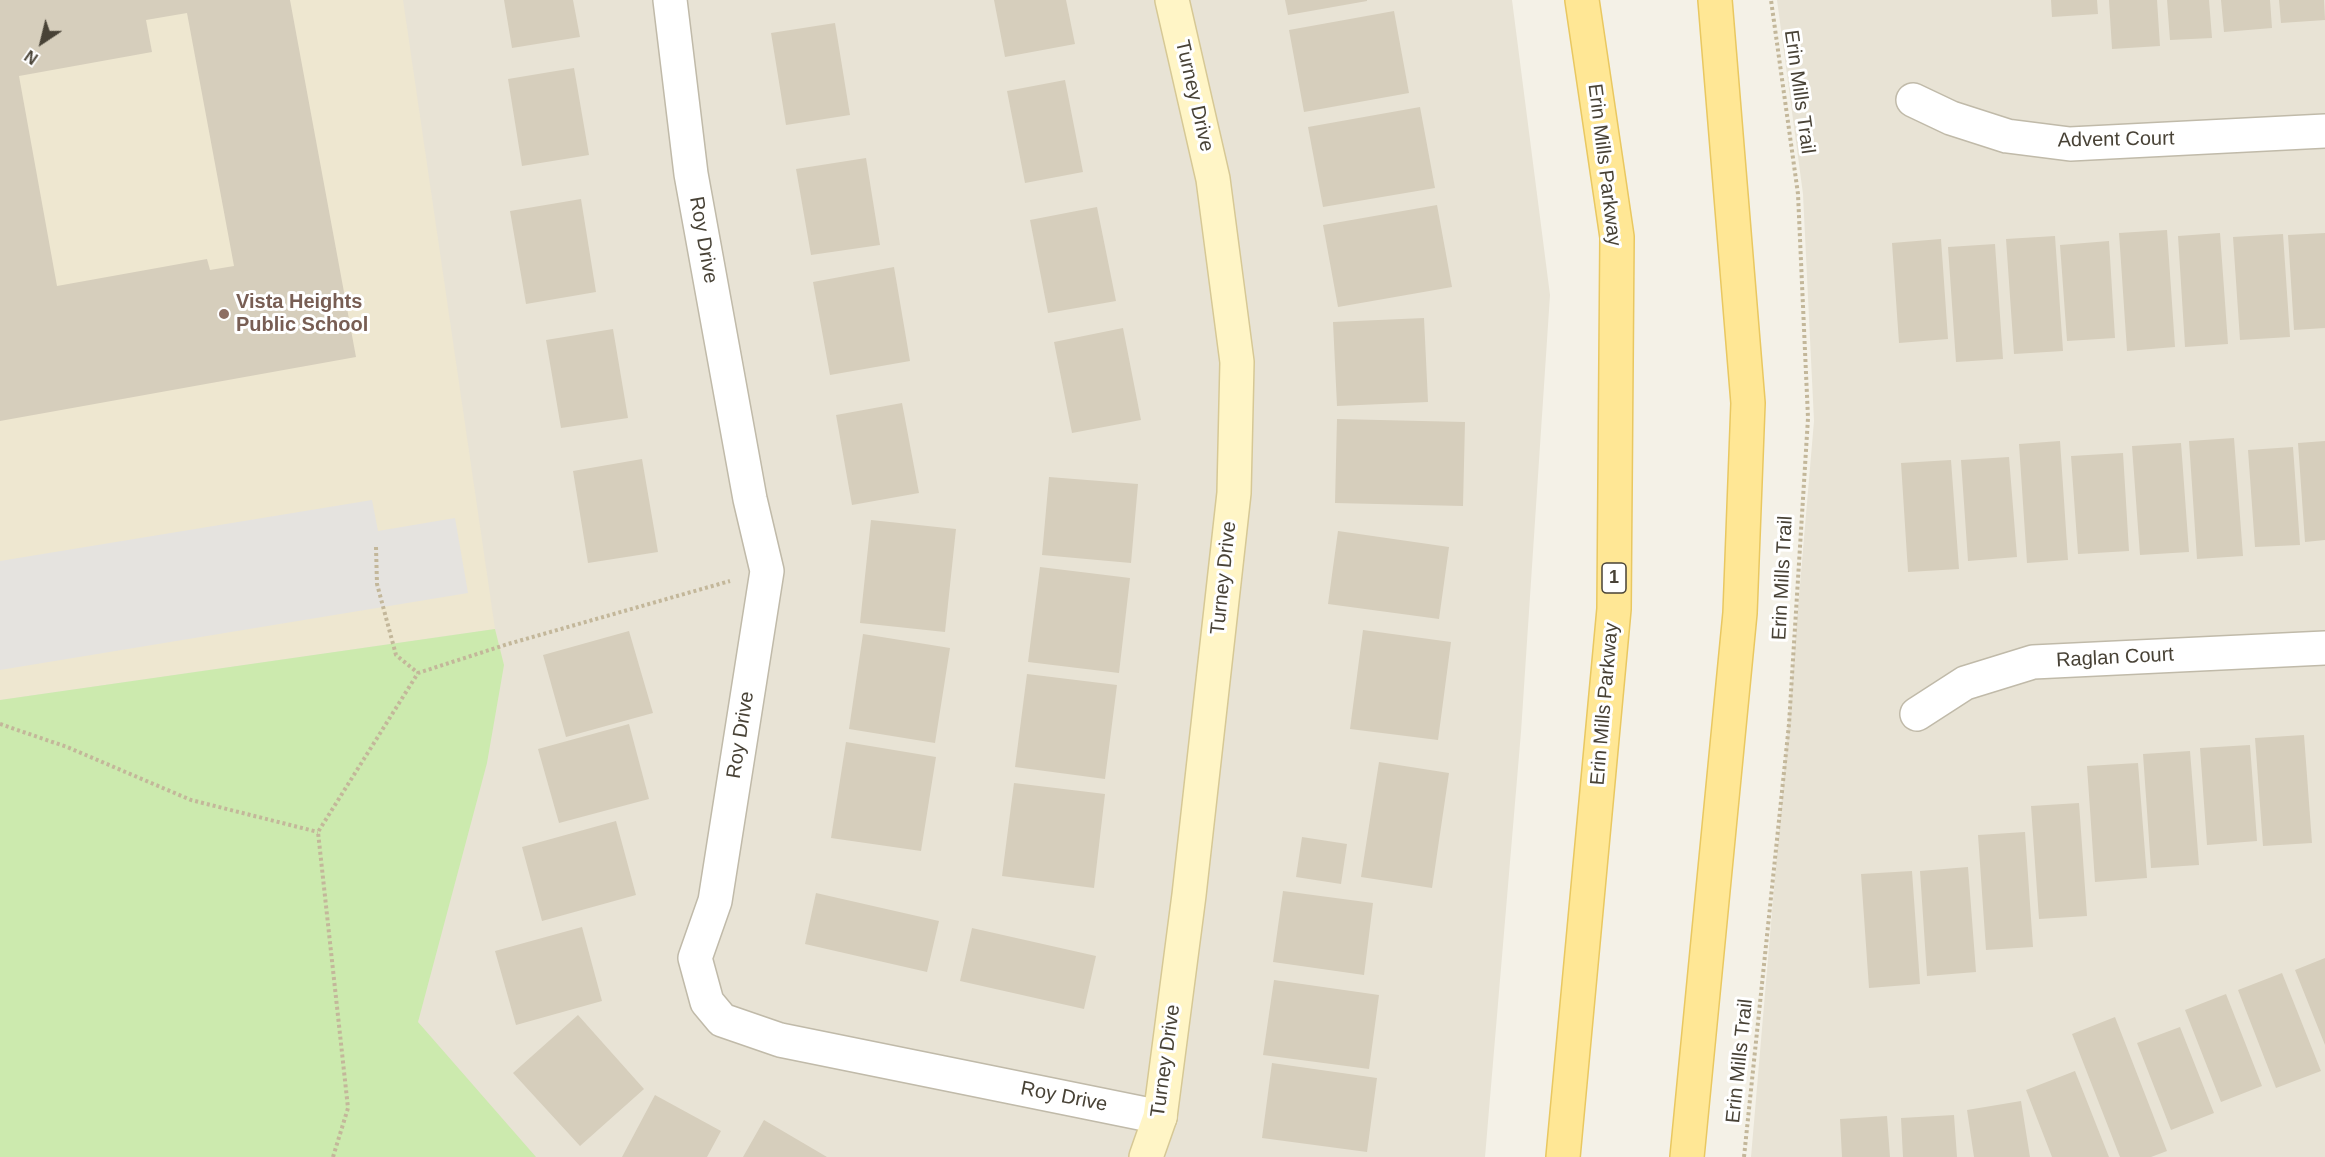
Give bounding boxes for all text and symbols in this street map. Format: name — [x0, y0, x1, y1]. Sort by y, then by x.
north arrow — [12, 12, 72, 72]
street label: Erin Mills Trail — [1778, 29, 1820, 155]
street label: Turney Drive — [1170, 38, 1218, 154]
text: N — [22, 47, 41, 67]
street label: Erin Mills Parkway — [1582, 82, 1626, 248]
street label: Advent Court — [2057, 127, 2175, 153]
street label: Roy Drive — [684, 195, 722, 285]
place label: Vista Heights Public School — [236, 290, 368, 337]
marker: Vista Heights Public School — [217, 307, 231, 321]
street label: Erin Mills Trail — [1768, 515, 1798, 641]
street label: Turney Drive — [1206, 520, 1242, 636]
road number: 1 — [1602, 563, 1626, 593]
street label: Erin Mills Parkway — [1586, 622, 1624, 786]
street label: Raglan Court — [2056, 643, 2174, 673]
street label: Roy Drive — [722, 690, 760, 780]
street label: Erin Mills Trail — [1722, 998, 1758, 1124]
street label: Turney Drive — [1146, 1003, 1186, 1119]
street label: Roy Drive — [1019, 1077, 1109, 1117]

